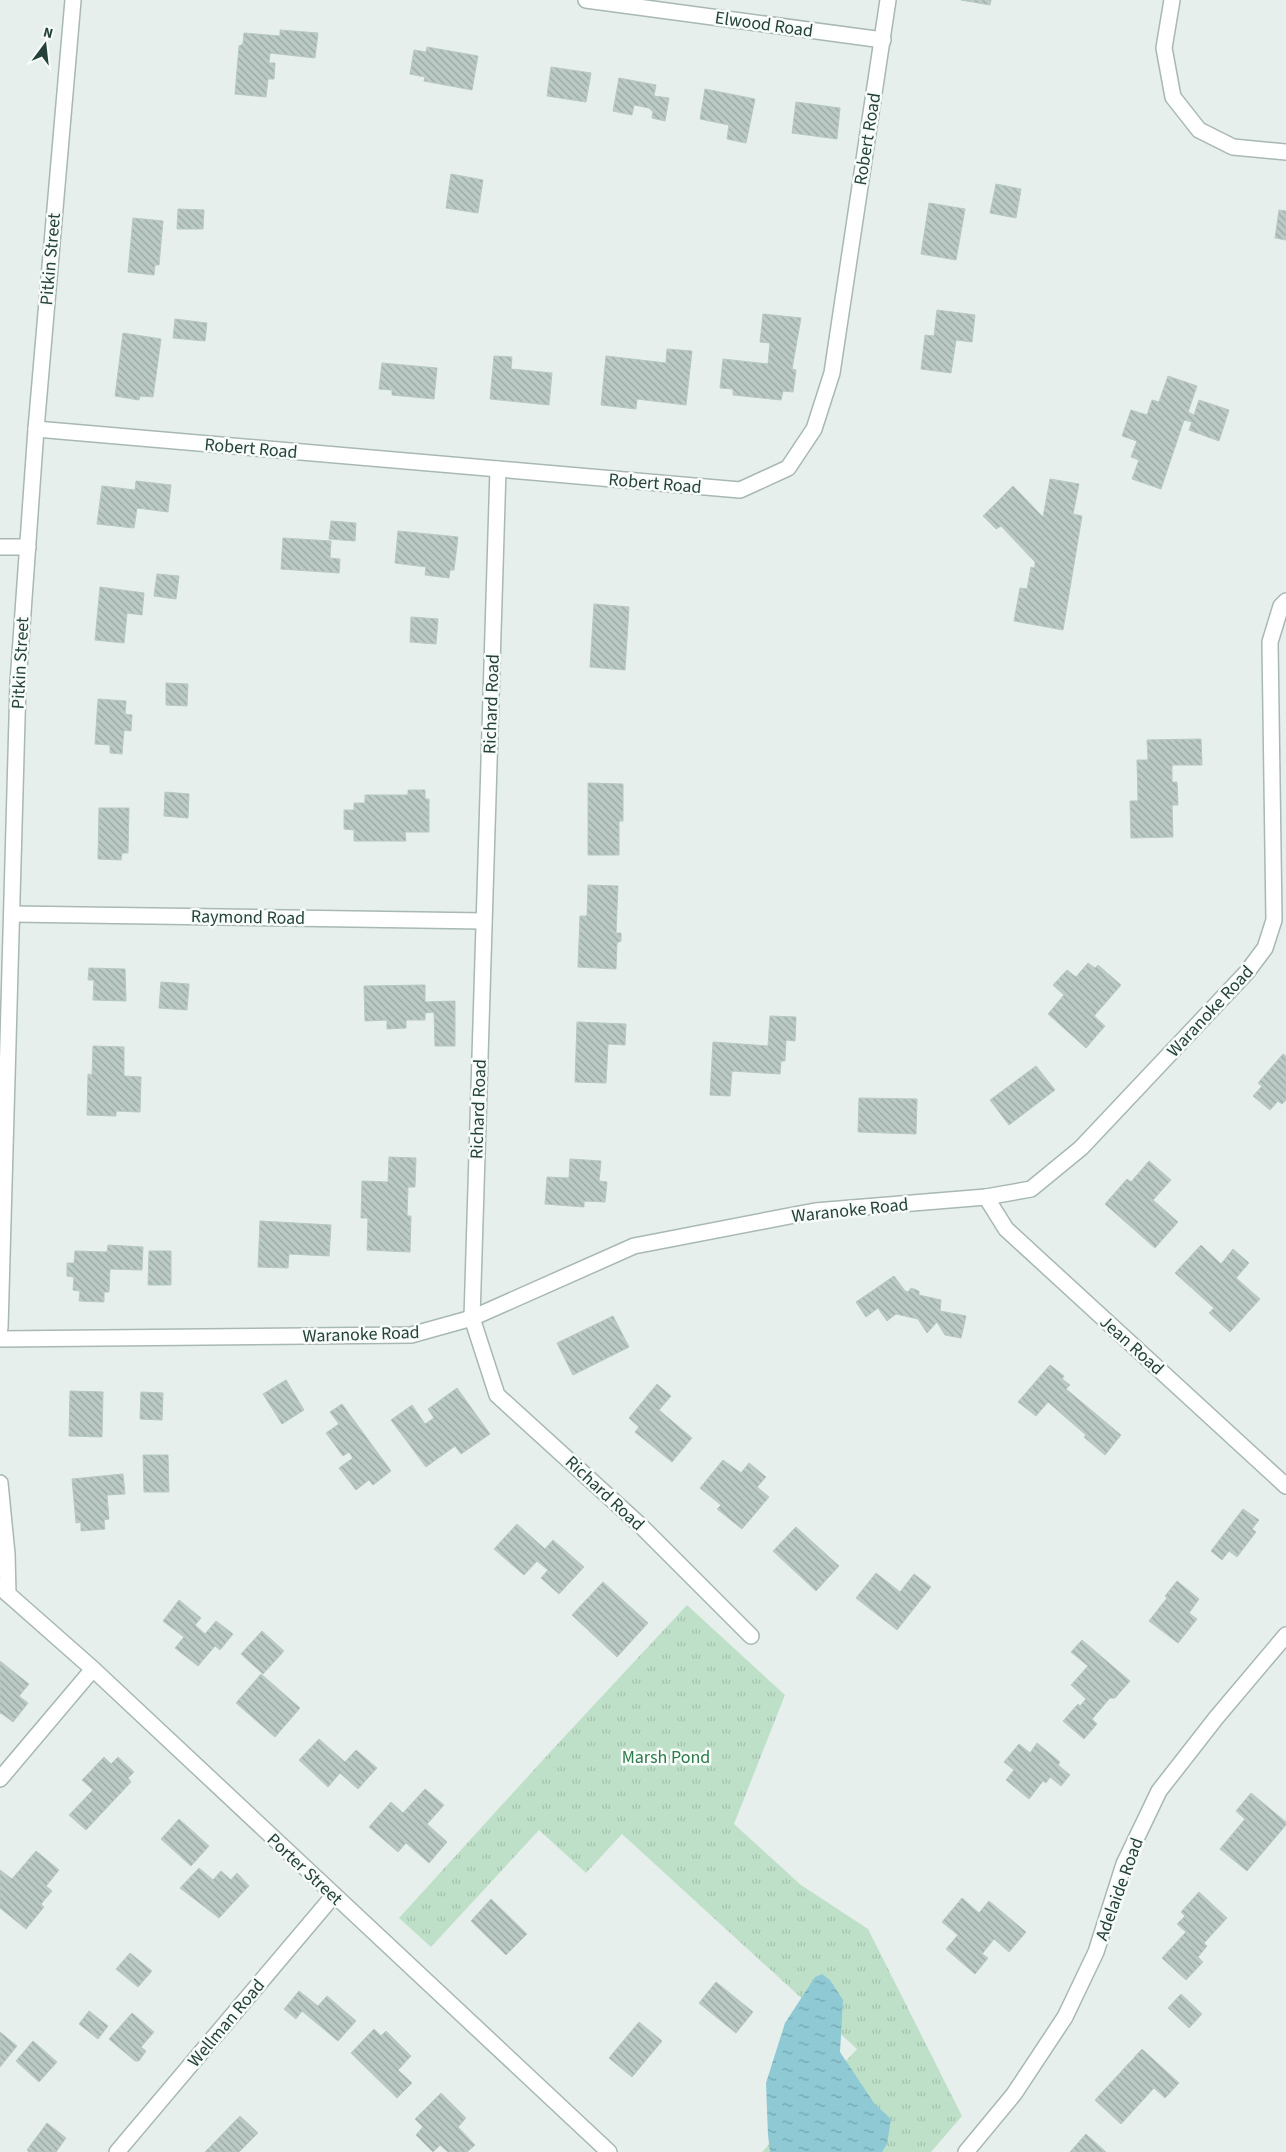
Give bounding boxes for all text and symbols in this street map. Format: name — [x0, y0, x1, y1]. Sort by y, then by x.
street label: Elwood Road — [713, 5, 815, 44]
north arrow — [20, 20, 70, 70]
text: N — [41, 23, 55, 44]
street label: Robert Road — [848, 91, 887, 187]
street label: Pitkin Street — [34, 212, 67, 306]
street label: Robert Road — [203, 432, 299, 465]
street label: Robert Road — [607, 467, 703, 500]
street label: Pitkin Street — [6, 616, 35, 710]
street label: Richard Road — [477, 654, 506, 754]
street label: Raymond Road — [191, 904, 305, 931]
street label: Waranoke Road — [1161, 960, 1259, 1063]
street label: Richard Road — [464, 1059, 493, 1159]
street label: Waranoke Road — [790, 1192, 910, 1229]
street label: Jean Road — [1094, 1310, 1169, 1381]
street label: Waranoke Road — [302, 1320, 420, 1349]
street label: Richard Road — [560, 1450, 650, 1537]
park label: Marsh Pond — [622, 1745, 710, 1770]
street label: Porter Street — [261, 1828, 348, 1911]
street label: Adelaide Road — [1089, 1834, 1150, 1944]
street label: Wellman Road — [182, 1974, 271, 2073]

